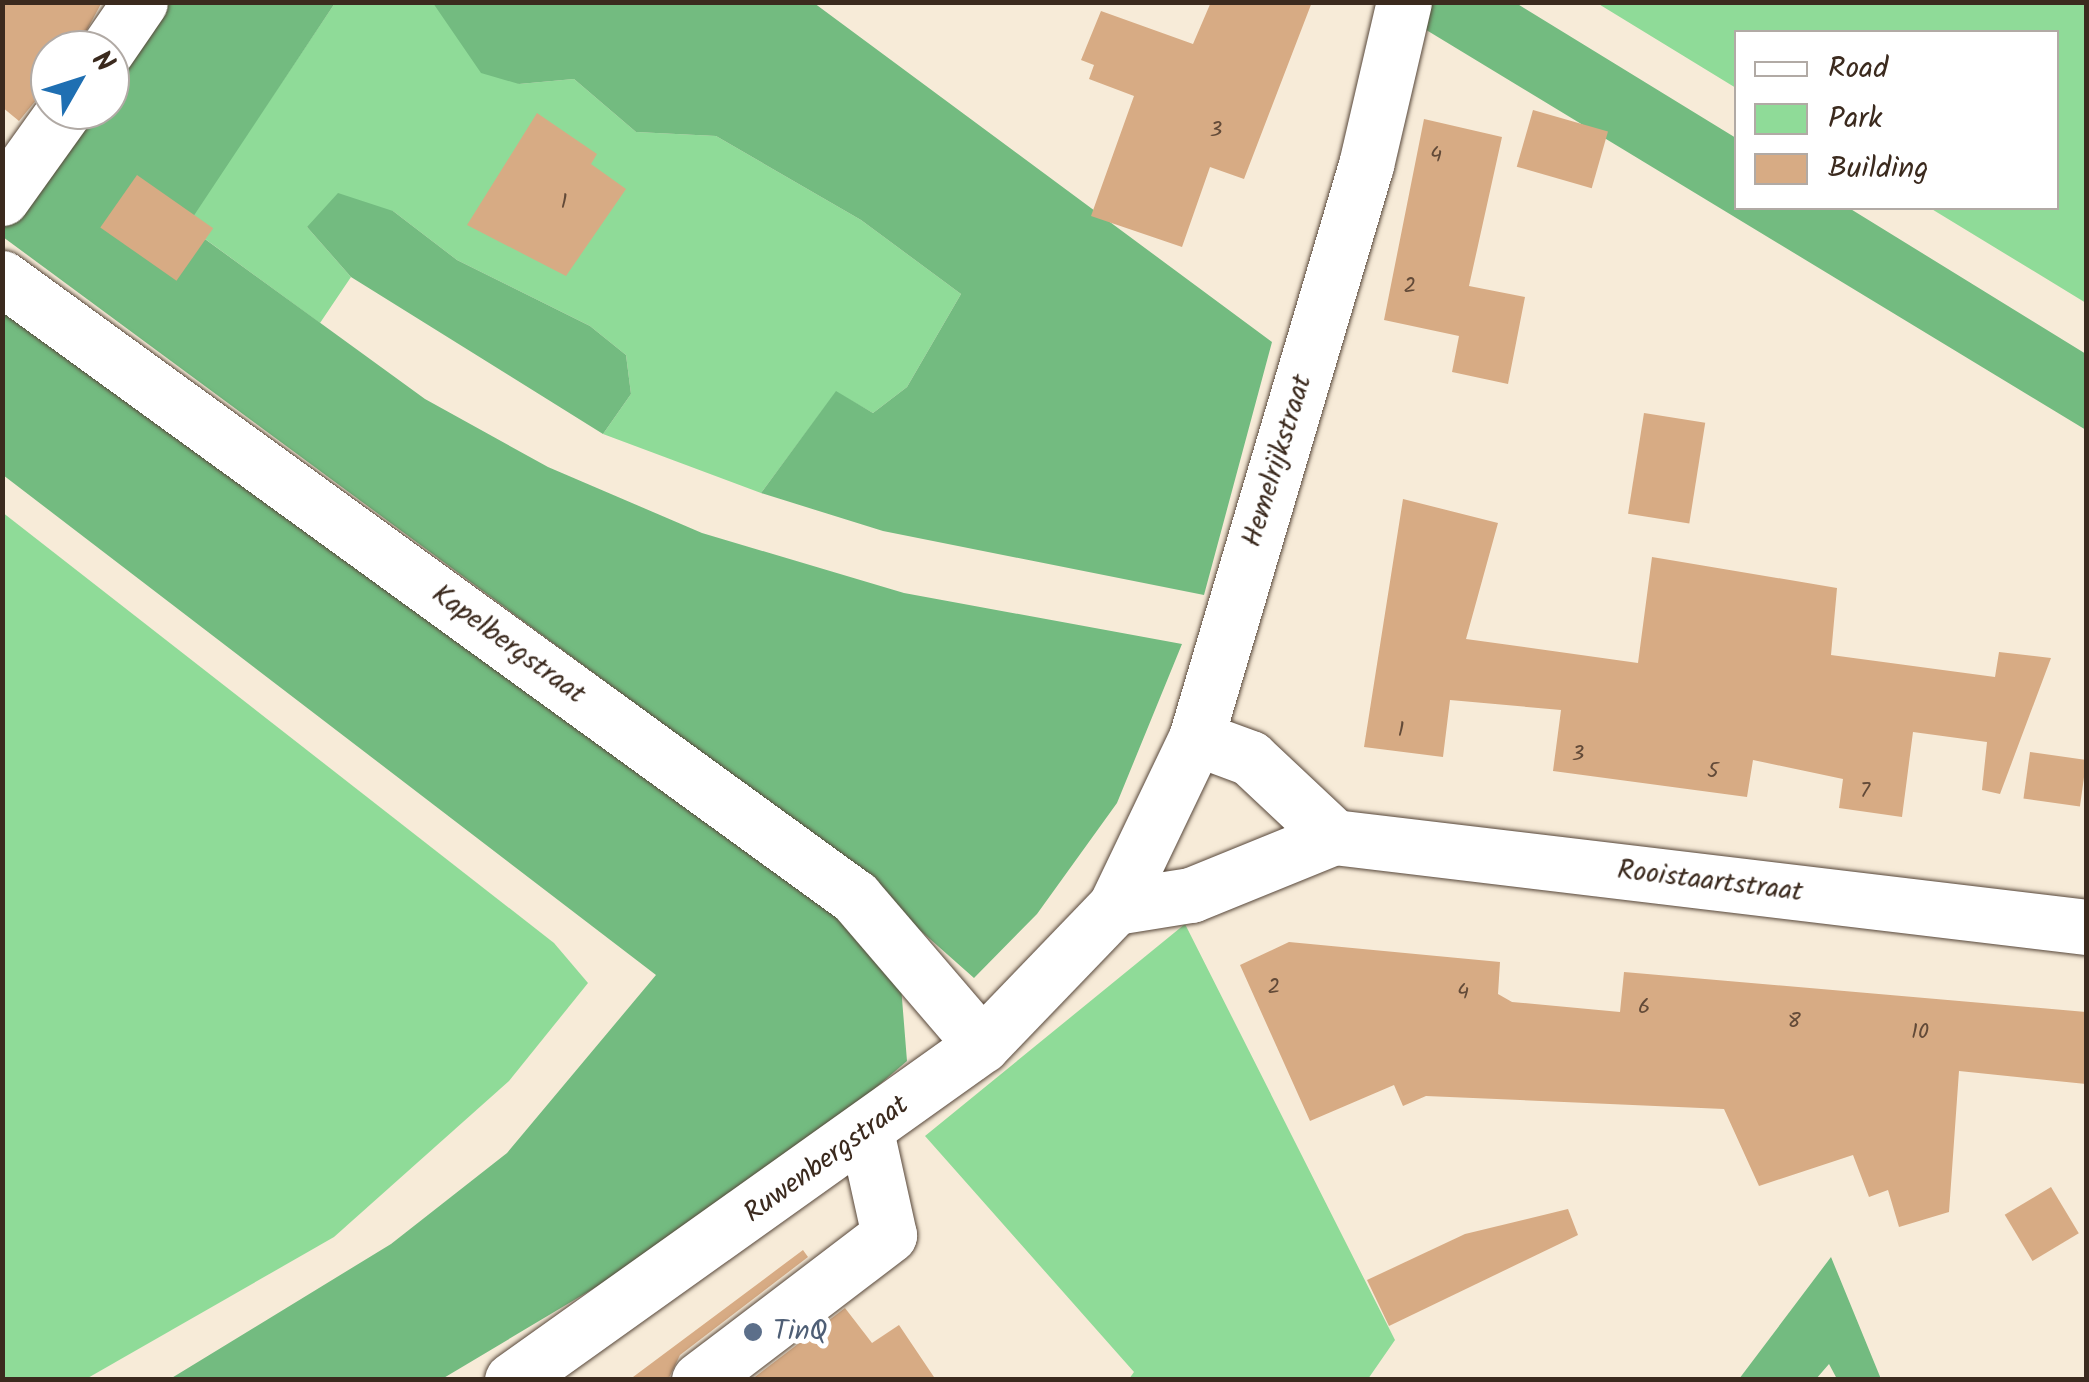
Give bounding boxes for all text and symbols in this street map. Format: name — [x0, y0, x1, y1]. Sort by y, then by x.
north arrow — [30, 30, 130, 130]
legend — [1734, 30, 2059, 210]
text: N — [79, 41, 125, 83]
text: Road — [1828, 45, 1888, 93]
text: Park — [1828, 95, 1882, 143]
house number: 3 — [1210, 118, 1222, 144]
house number: 4 — [1430, 143, 1442, 169]
text: Building — [1828, 145, 1928, 193]
house number: 1 — [561, 190, 567, 216]
house number: 2 — [1404, 274, 1416, 300]
street label: Hemelrijkstraat — [1236, 371, 1320, 551]
street label: Kapelbergstraat — [425, 578, 591, 712]
house number: 1 — [1398, 718, 1404, 744]
house number: 3 — [1572, 742, 1584, 768]
house number: 5 — [1707, 759, 1719, 785]
house number: 7 — [1860, 779, 1870, 805]
street label: Rooistaartstraat — [1615, 854, 1805, 910]
house number: 2 — [1268, 975, 1280, 1001]
house number: 4 — [1457, 980, 1469, 1006]
house number: 6 — [1638, 995, 1650, 1021]
house number: 8 — [1787, 1009, 1801, 1035]
house number: 10 — [1911, 1020, 1929, 1046]
street label: Ruwenbergstraat — [738, 1089, 916, 1231]
place label: TinQ — [773, 1315, 828, 1349]
marker: TinQ — [742, 1321, 764, 1343]

